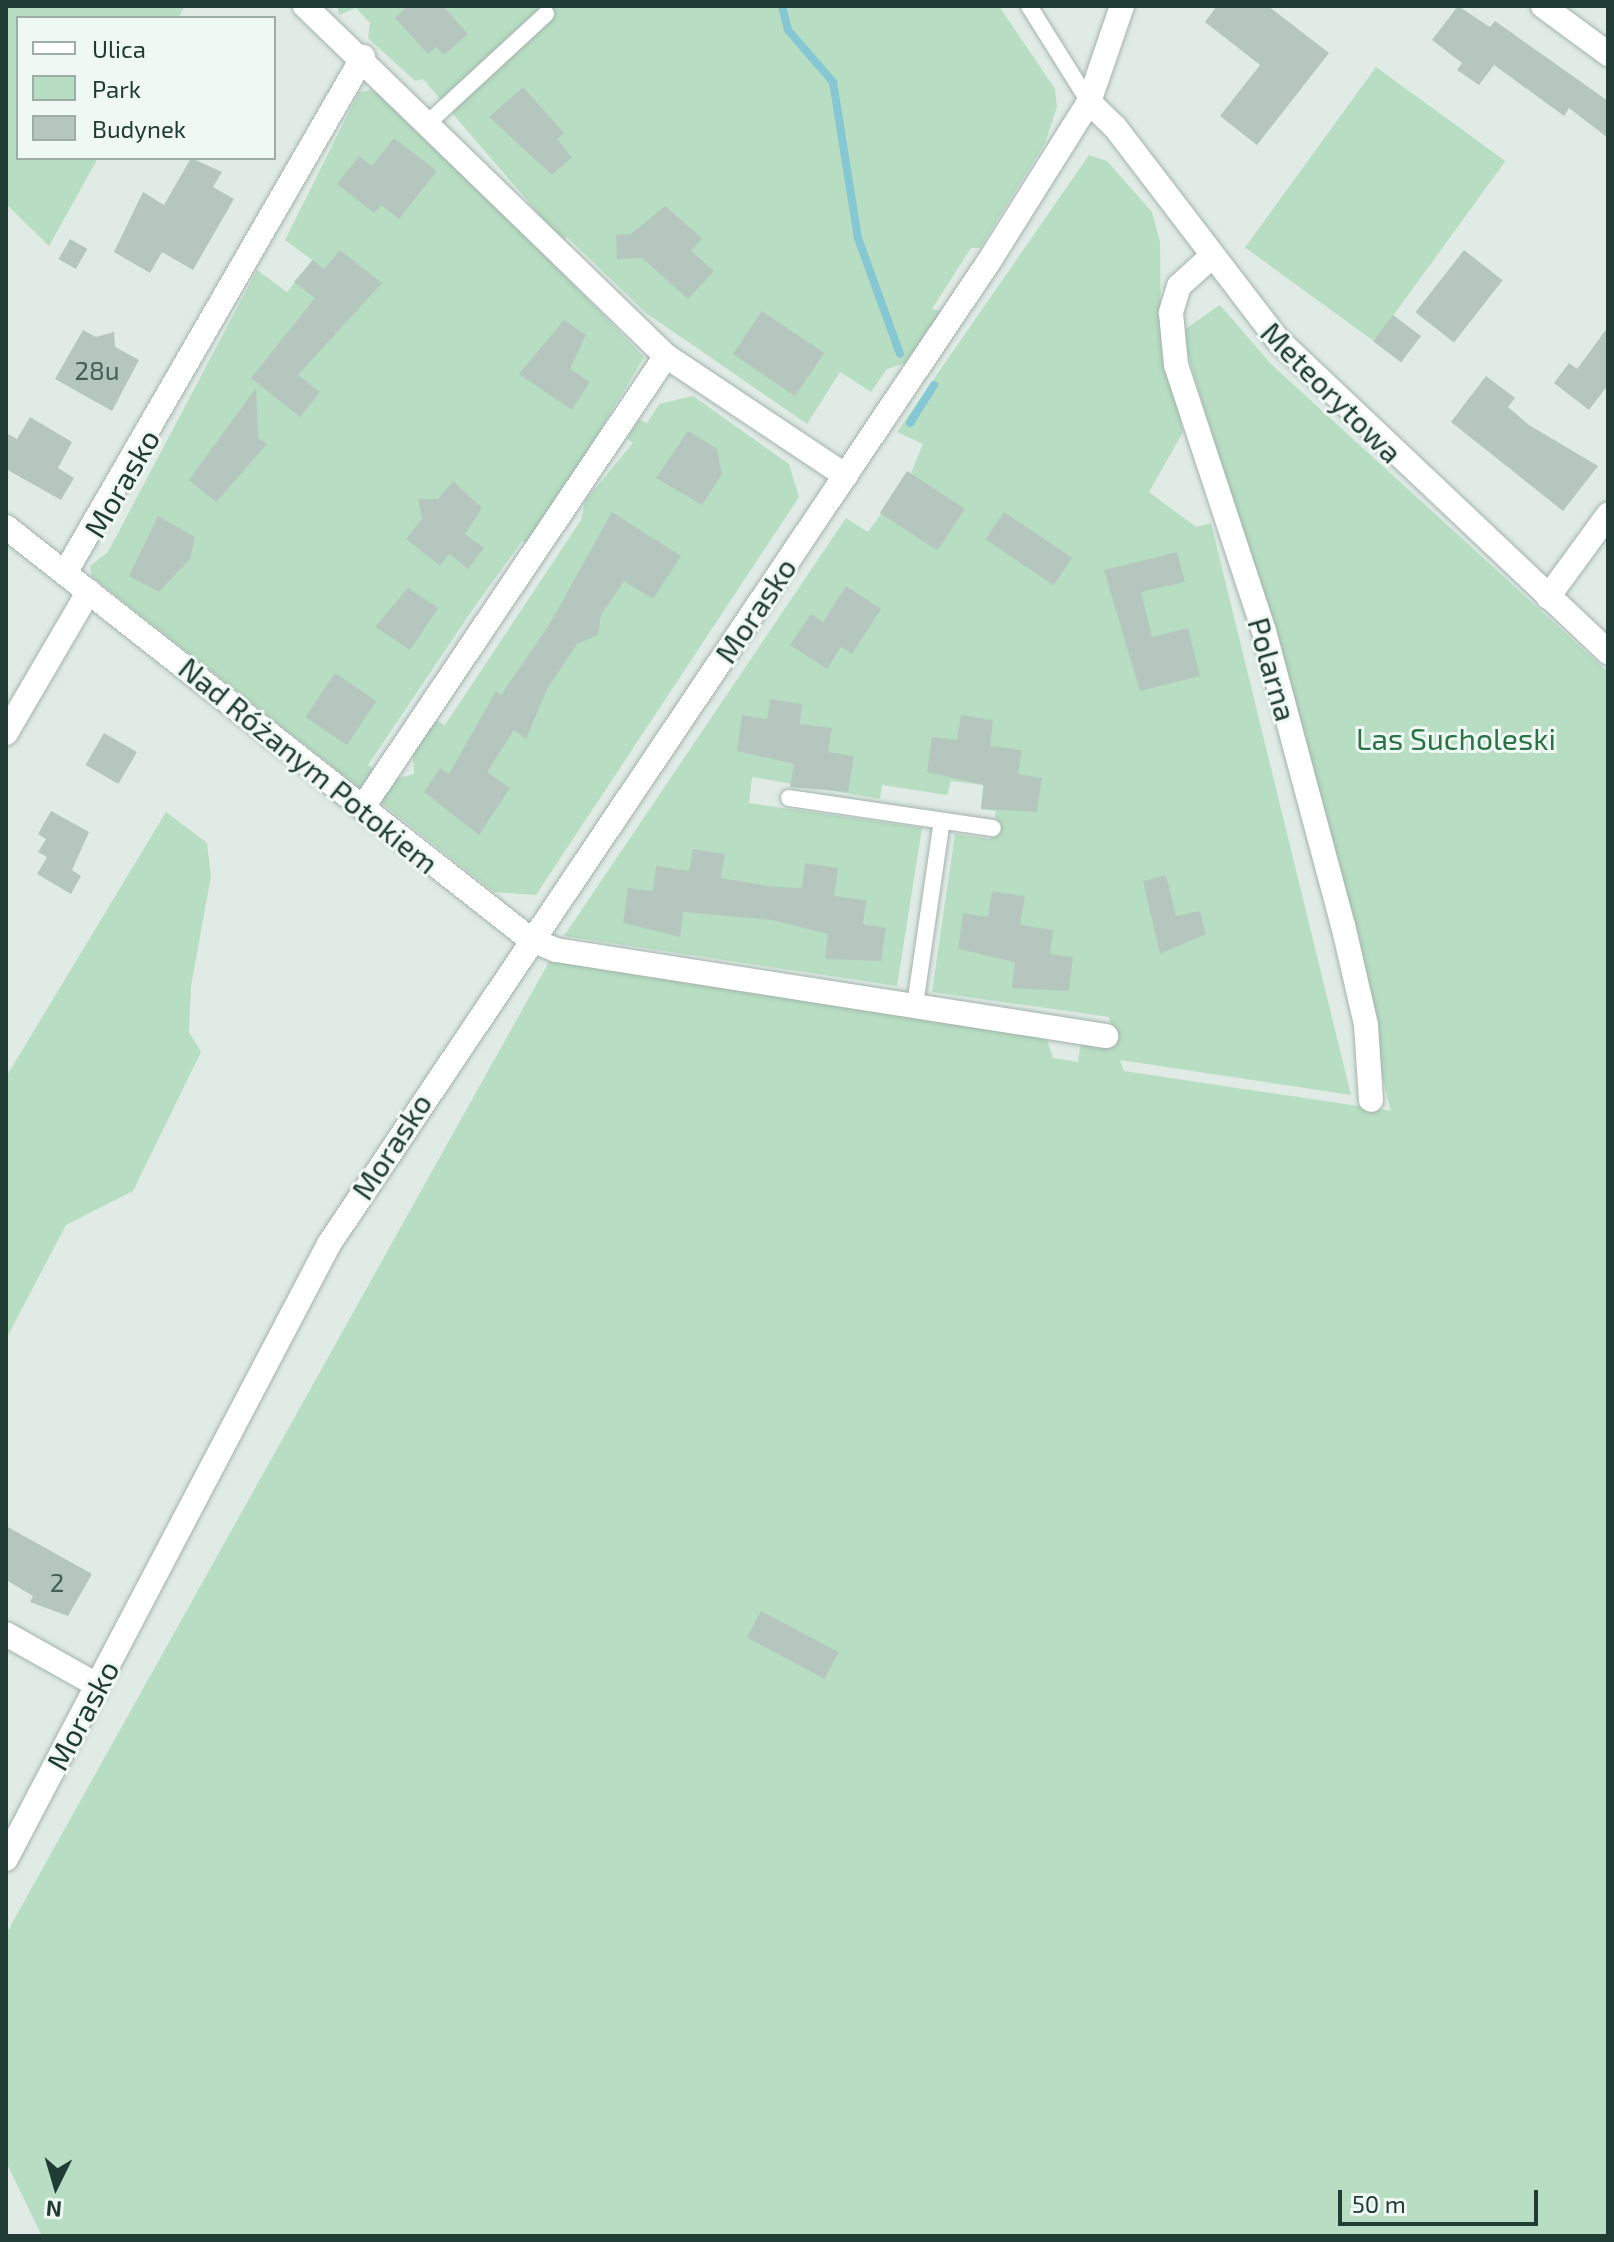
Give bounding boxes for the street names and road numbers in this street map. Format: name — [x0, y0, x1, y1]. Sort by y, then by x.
street label: Meteorytowa — [1254, 314, 1410, 470]
street label: Morasko — [76, 422, 166, 544]
street label: Morasko — [707, 551, 803, 669]
street label: Polarna — [1241, 613, 1305, 725]
street label: Nad Różanym Potokiem — [172, 649, 446, 881]
street label: Morasko — [344, 1086, 438, 1206]
street label: Morasko — [38, 1654, 126, 1776]

